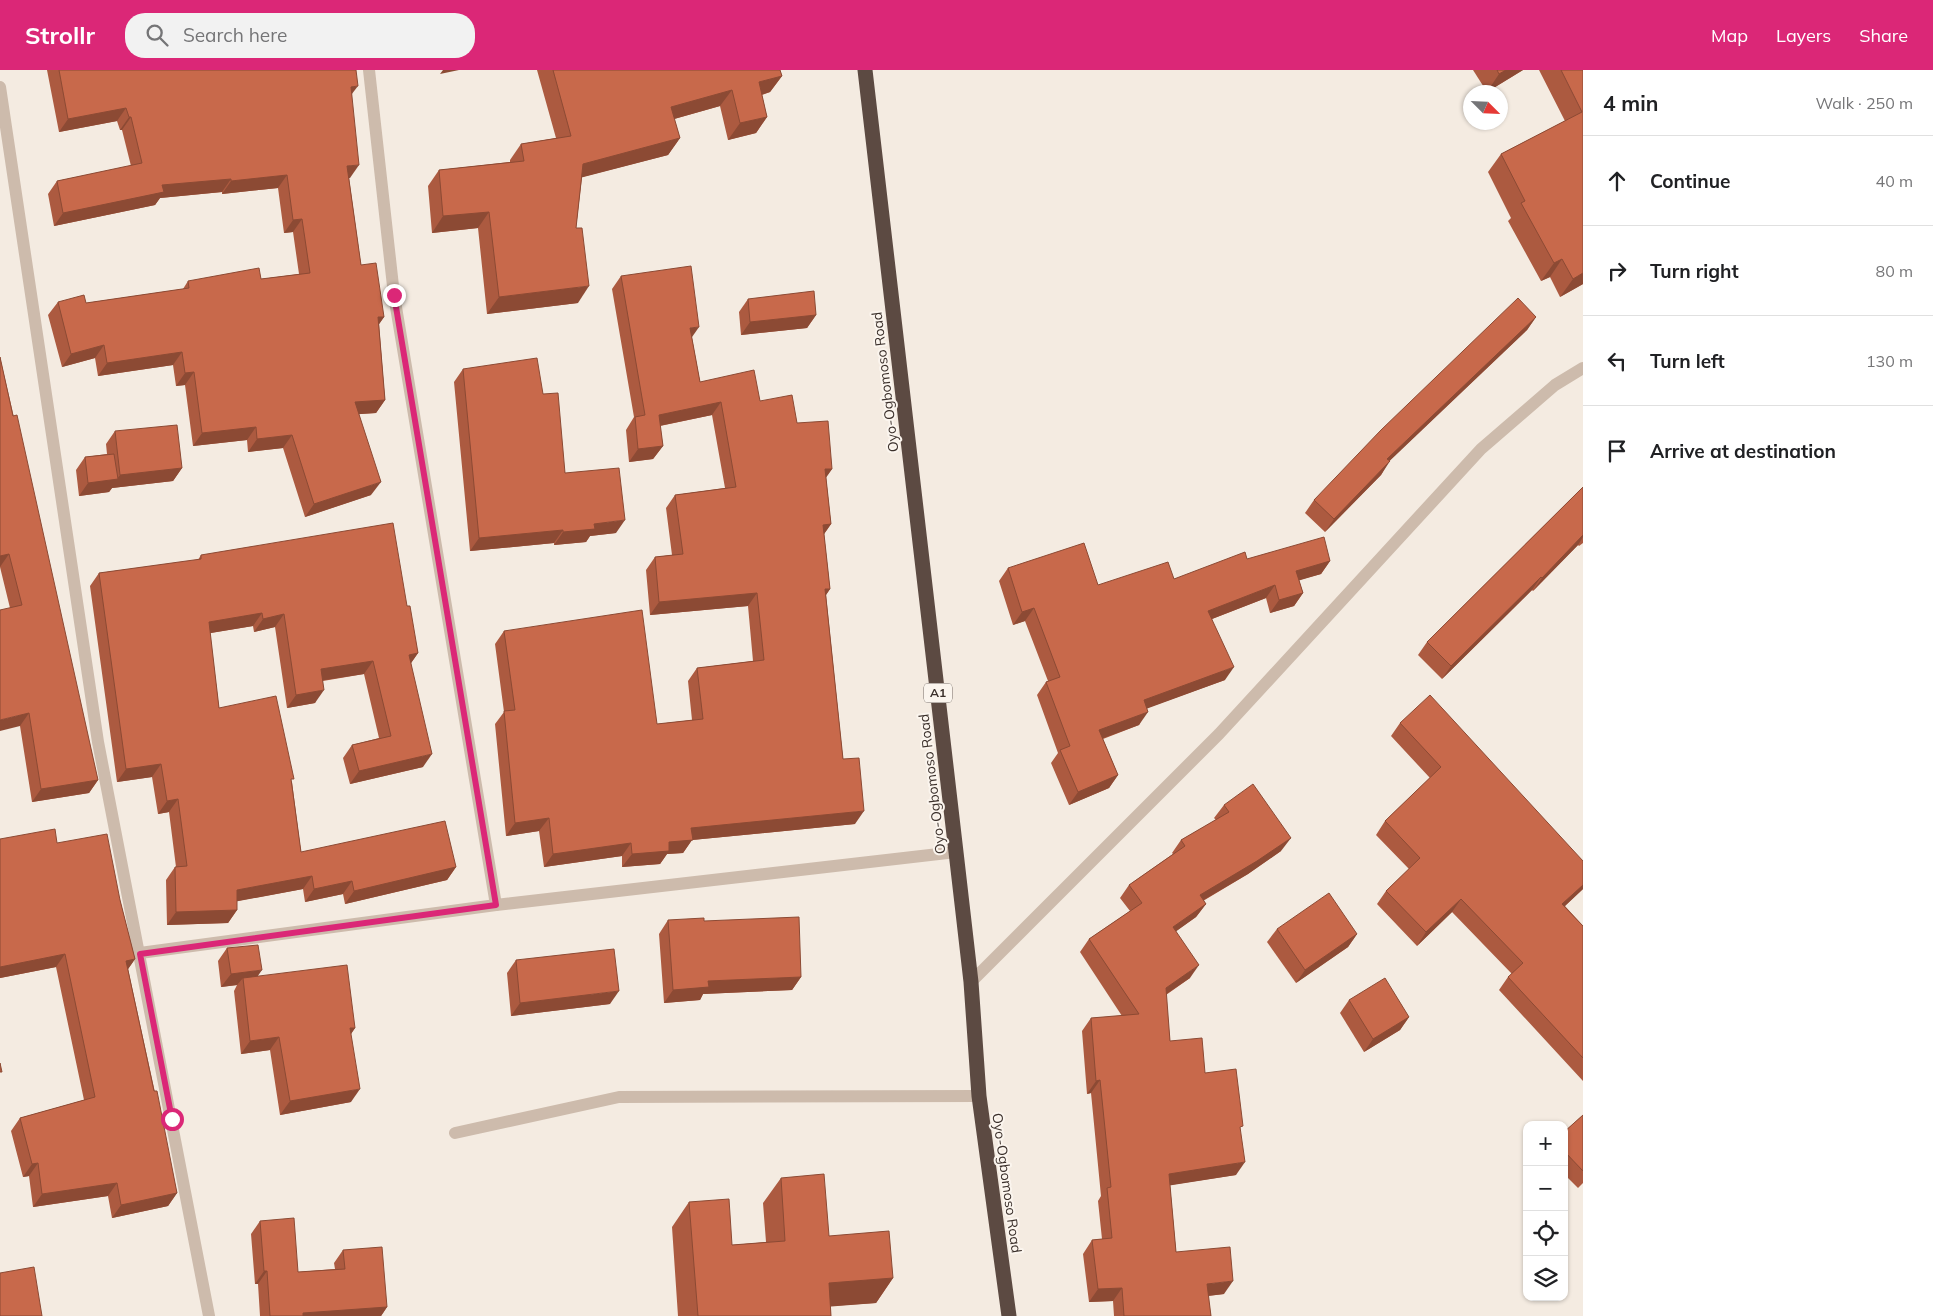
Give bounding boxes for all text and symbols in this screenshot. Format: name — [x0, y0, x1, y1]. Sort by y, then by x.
search box — [125, 13, 475, 58]
text: Strollr — [25, 20, 95, 50]
icon: search — [143, 21, 171, 49]
text: Search here — [183, 23, 287, 47]
text: Map — [1711, 24, 1748, 47]
text: Layers — [1776, 24, 1831, 47]
text: Share — [1859, 24, 1908, 47]
north arrow — [1463, 85, 1508, 130]
text: 4 min — [1603, 90, 1658, 116]
text: Walk · 250 m — [1815, 93, 1913, 113]
icon: ahead — [1603, 167, 1631, 195]
text: Continue — [1650, 169, 1730, 193]
text: 40 m — [1876, 171, 1913, 191]
icon: right — [1603, 257, 1631, 285]
text: Turn right — [1650, 259, 1739, 283]
text: 80 m — [1876, 261, 1913, 281]
route end — [383, 284, 406, 307]
street label: Oyo-Ogbomoso Road — [867, 311, 903, 453]
icon: left — [1603, 347, 1631, 375]
text: Turn left — [1650, 349, 1725, 373]
text: 130 m — [1866, 351, 1913, 371]
icon: arrive — [1603, 437, 1631, 465]
text: Arrive at destination — [1650, 439, 1836, 463]
road number: A1 — [924, 684, 952, 702]
street label: Oyo-Ogbomoso Road — [914, 713, 950, 855]
route start — [161, 1108, 184, 1131]
street label: Oyo-Ogbomoso Road — [988, 1112, 1026, 1254]
map controls — [1523, 1121, 1568, 1301]
button: + — [1523, 1121, 1568, 1166]
button: − — [1523, 1166, 1568, 1211]
button: locate — [1523, 1211, 1568, 1256]
button: layers — [1523, 1256, 1568, 1301]

